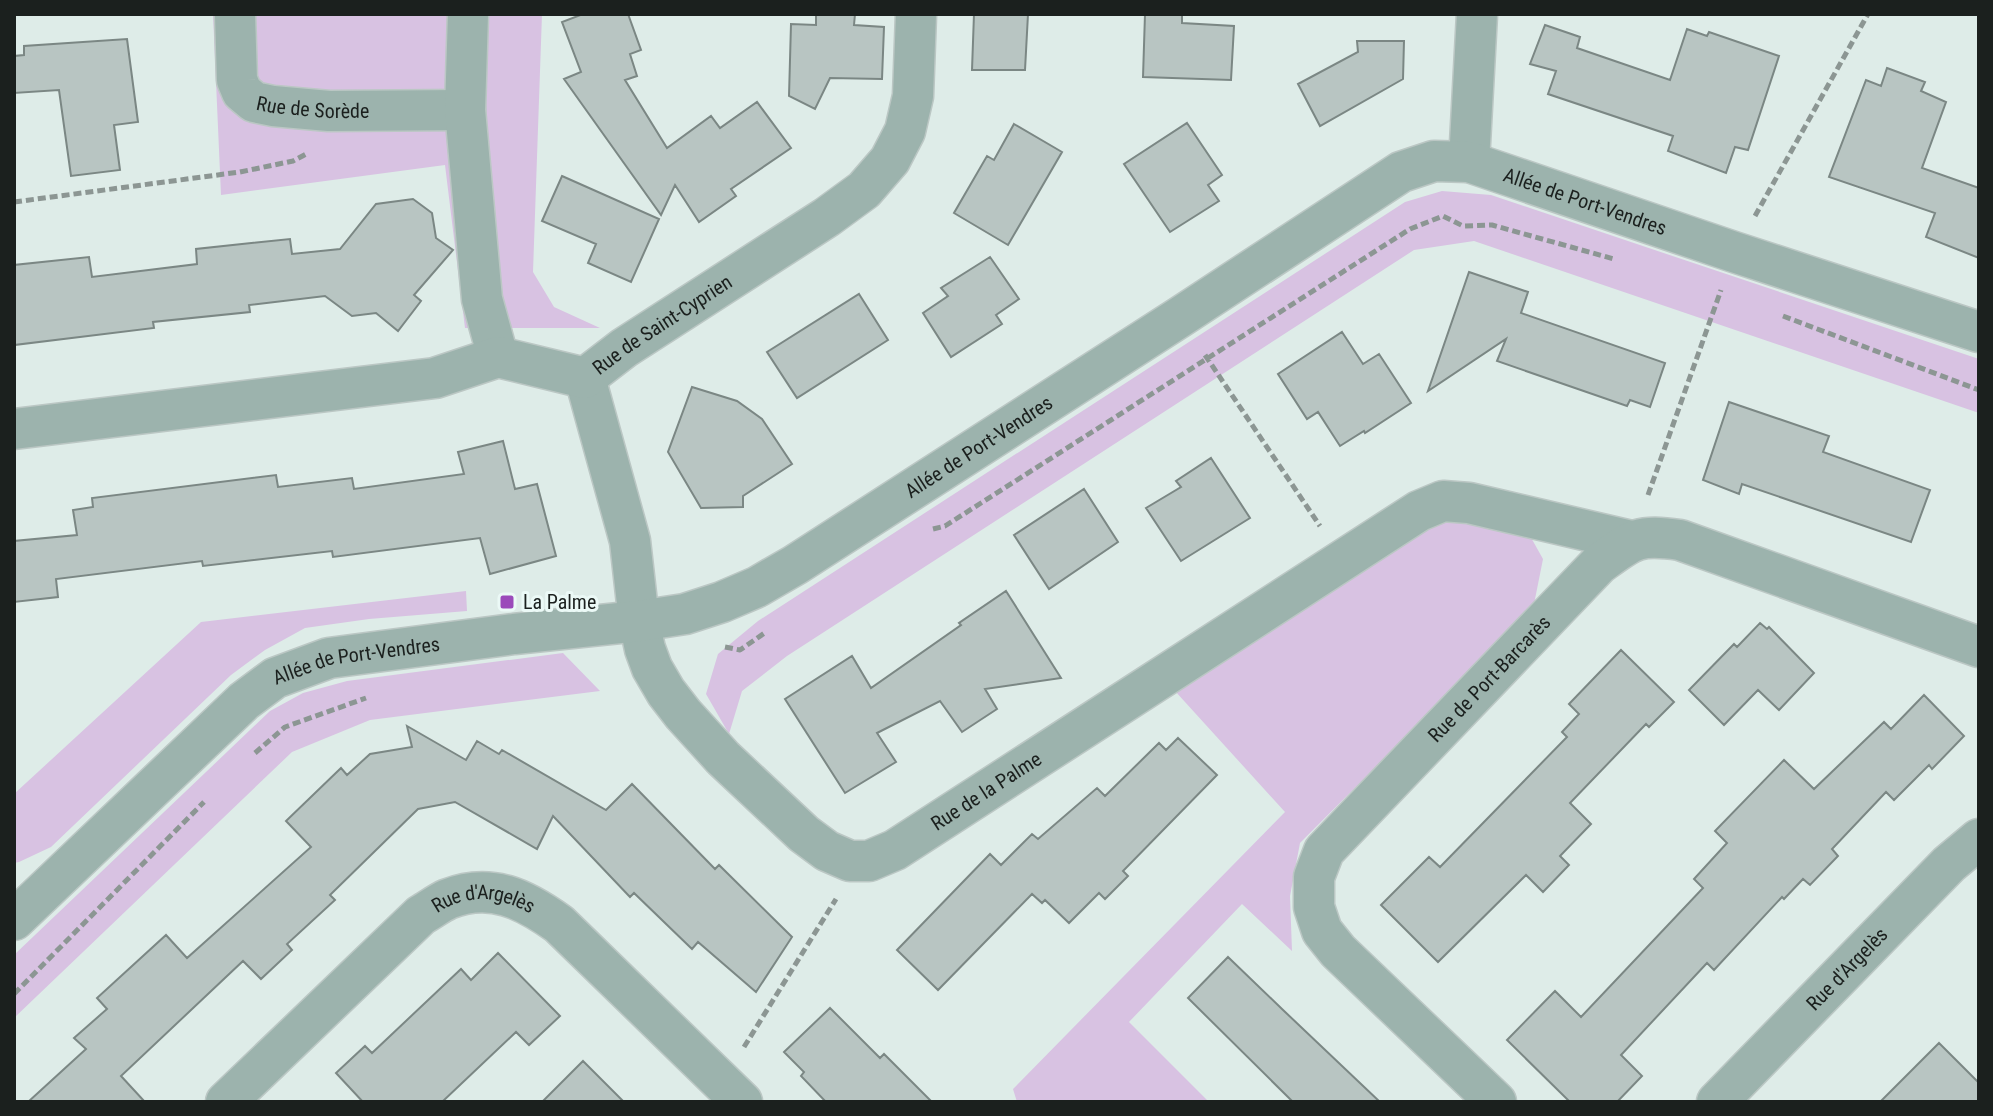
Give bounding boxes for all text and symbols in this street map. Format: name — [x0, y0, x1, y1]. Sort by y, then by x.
street label: Rue de Sorède — [254, 91, 369, 123]
street label: Allée de Port-Vendres — [1500, 163, 1670, 240]
street label: Rue de Saint-Cyprien — [588, 270, 736, 380]
street label: Allée de Port-Vendres — [901, 390, 1057, 503]
place label: La Palme — [523, 590, 596, 614]
marker: La Palme — [498, 593, 516, 611]
street label: Rue de Port-Barcarès — [1423, 610, 1555, 747]
street label: Allée de Port-Vendres — [269, 632, 441, 690]
street label: Rue de la Palme — [926, 747, 1046, 836]
street label: Rue d'Argelès — [427, 880, 539, 918]
street label: Rue d'Argelès — [1801, 922, 1893, 1015]

